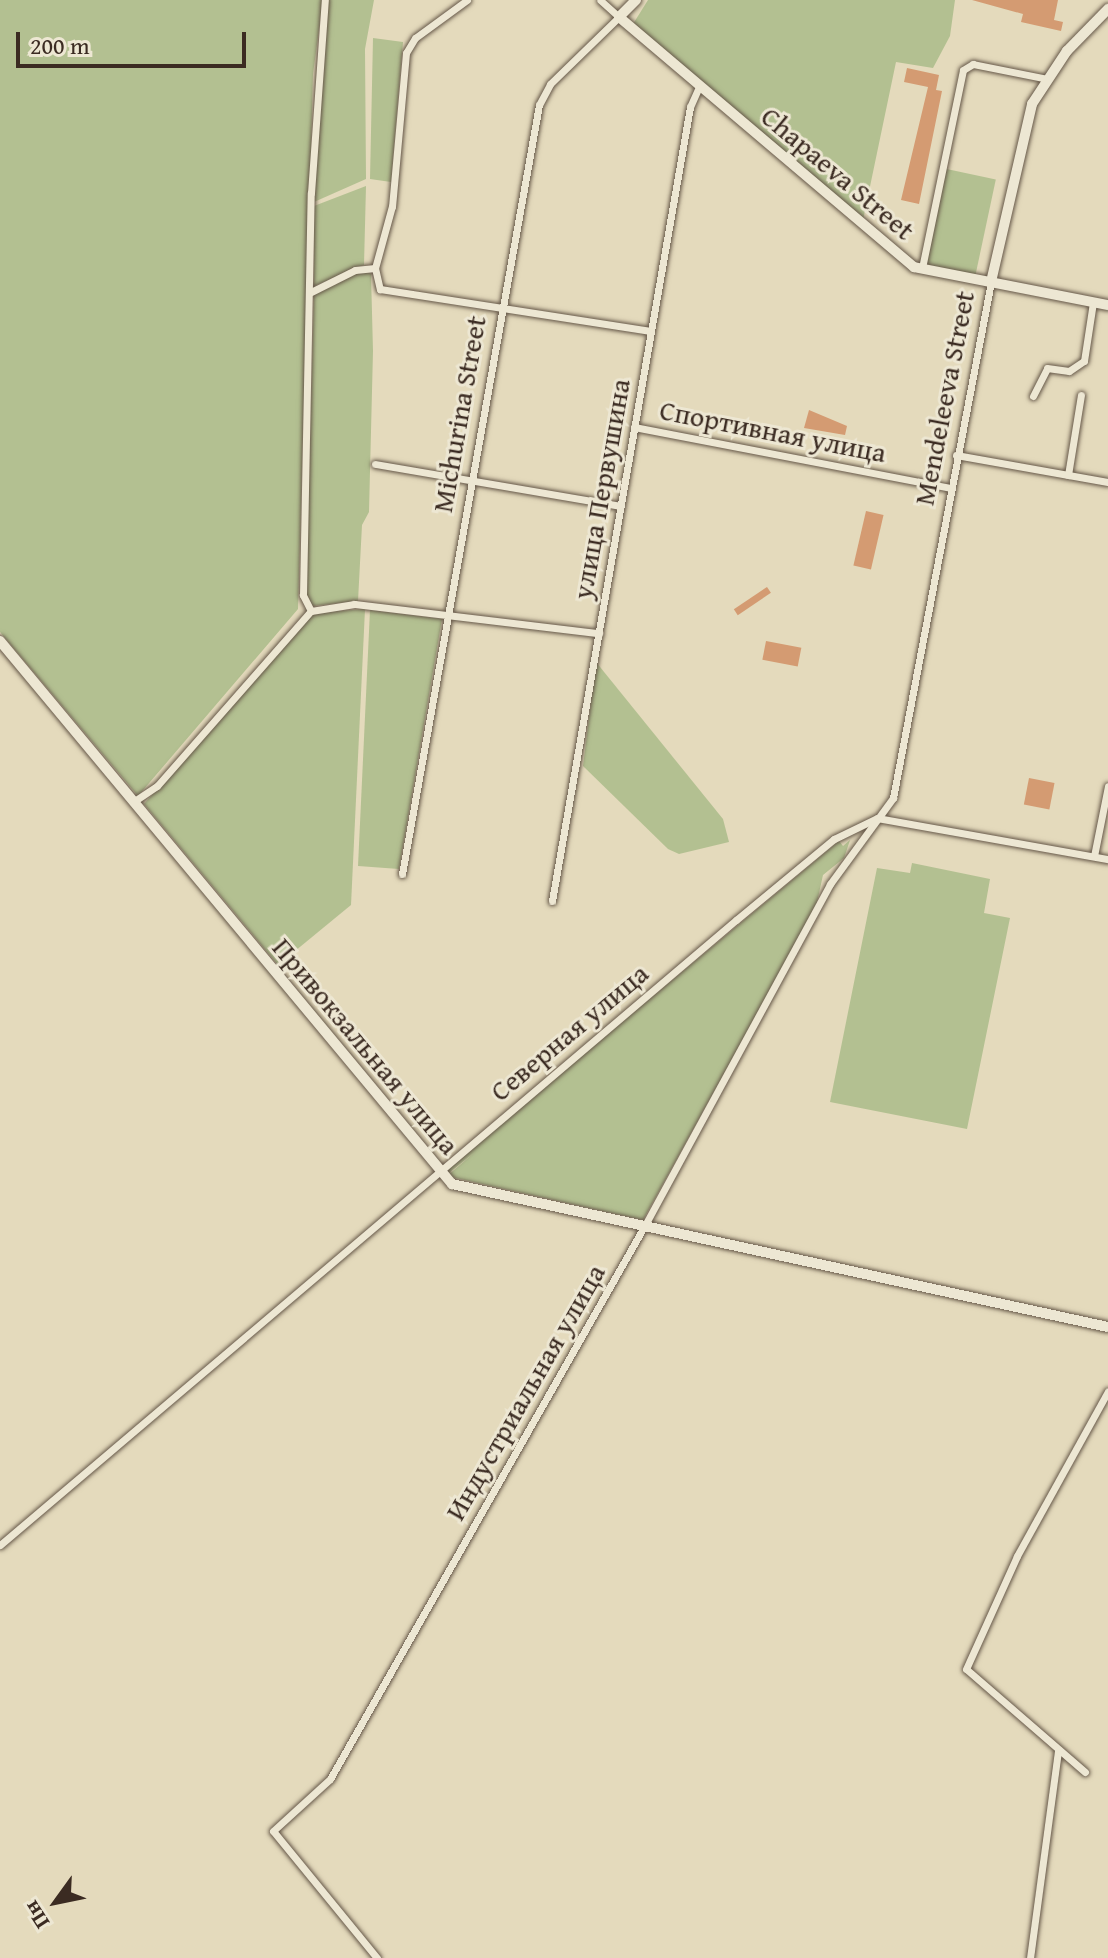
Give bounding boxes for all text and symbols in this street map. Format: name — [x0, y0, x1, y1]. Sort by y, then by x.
scale bar — [20, 16, 250, 66]
text: 200 m — [30, 28, 90, 63]
street label: Chapaeva Street — [755, 99, 921, 247]
street label: Mendeleeva Street — [907, 288, 981, 508]
street label: Michurina Street — [425, 313, 493, 515]
street label: улица Первушина — [565, 376, 637, 602]
street label: Спортивная улица — [657, 393, 889, 469]
street label: Привокзальная улица — [266, 931, 466, 1161]
street label: Северная улица — [483, 956, 655, 1108]
street label: Индустриальная улица — [438, 1258, 612, 1526]
north arrow — [16, 1862, 96, 1942]
text: Пн — [15, 1894, 57, 1936]

